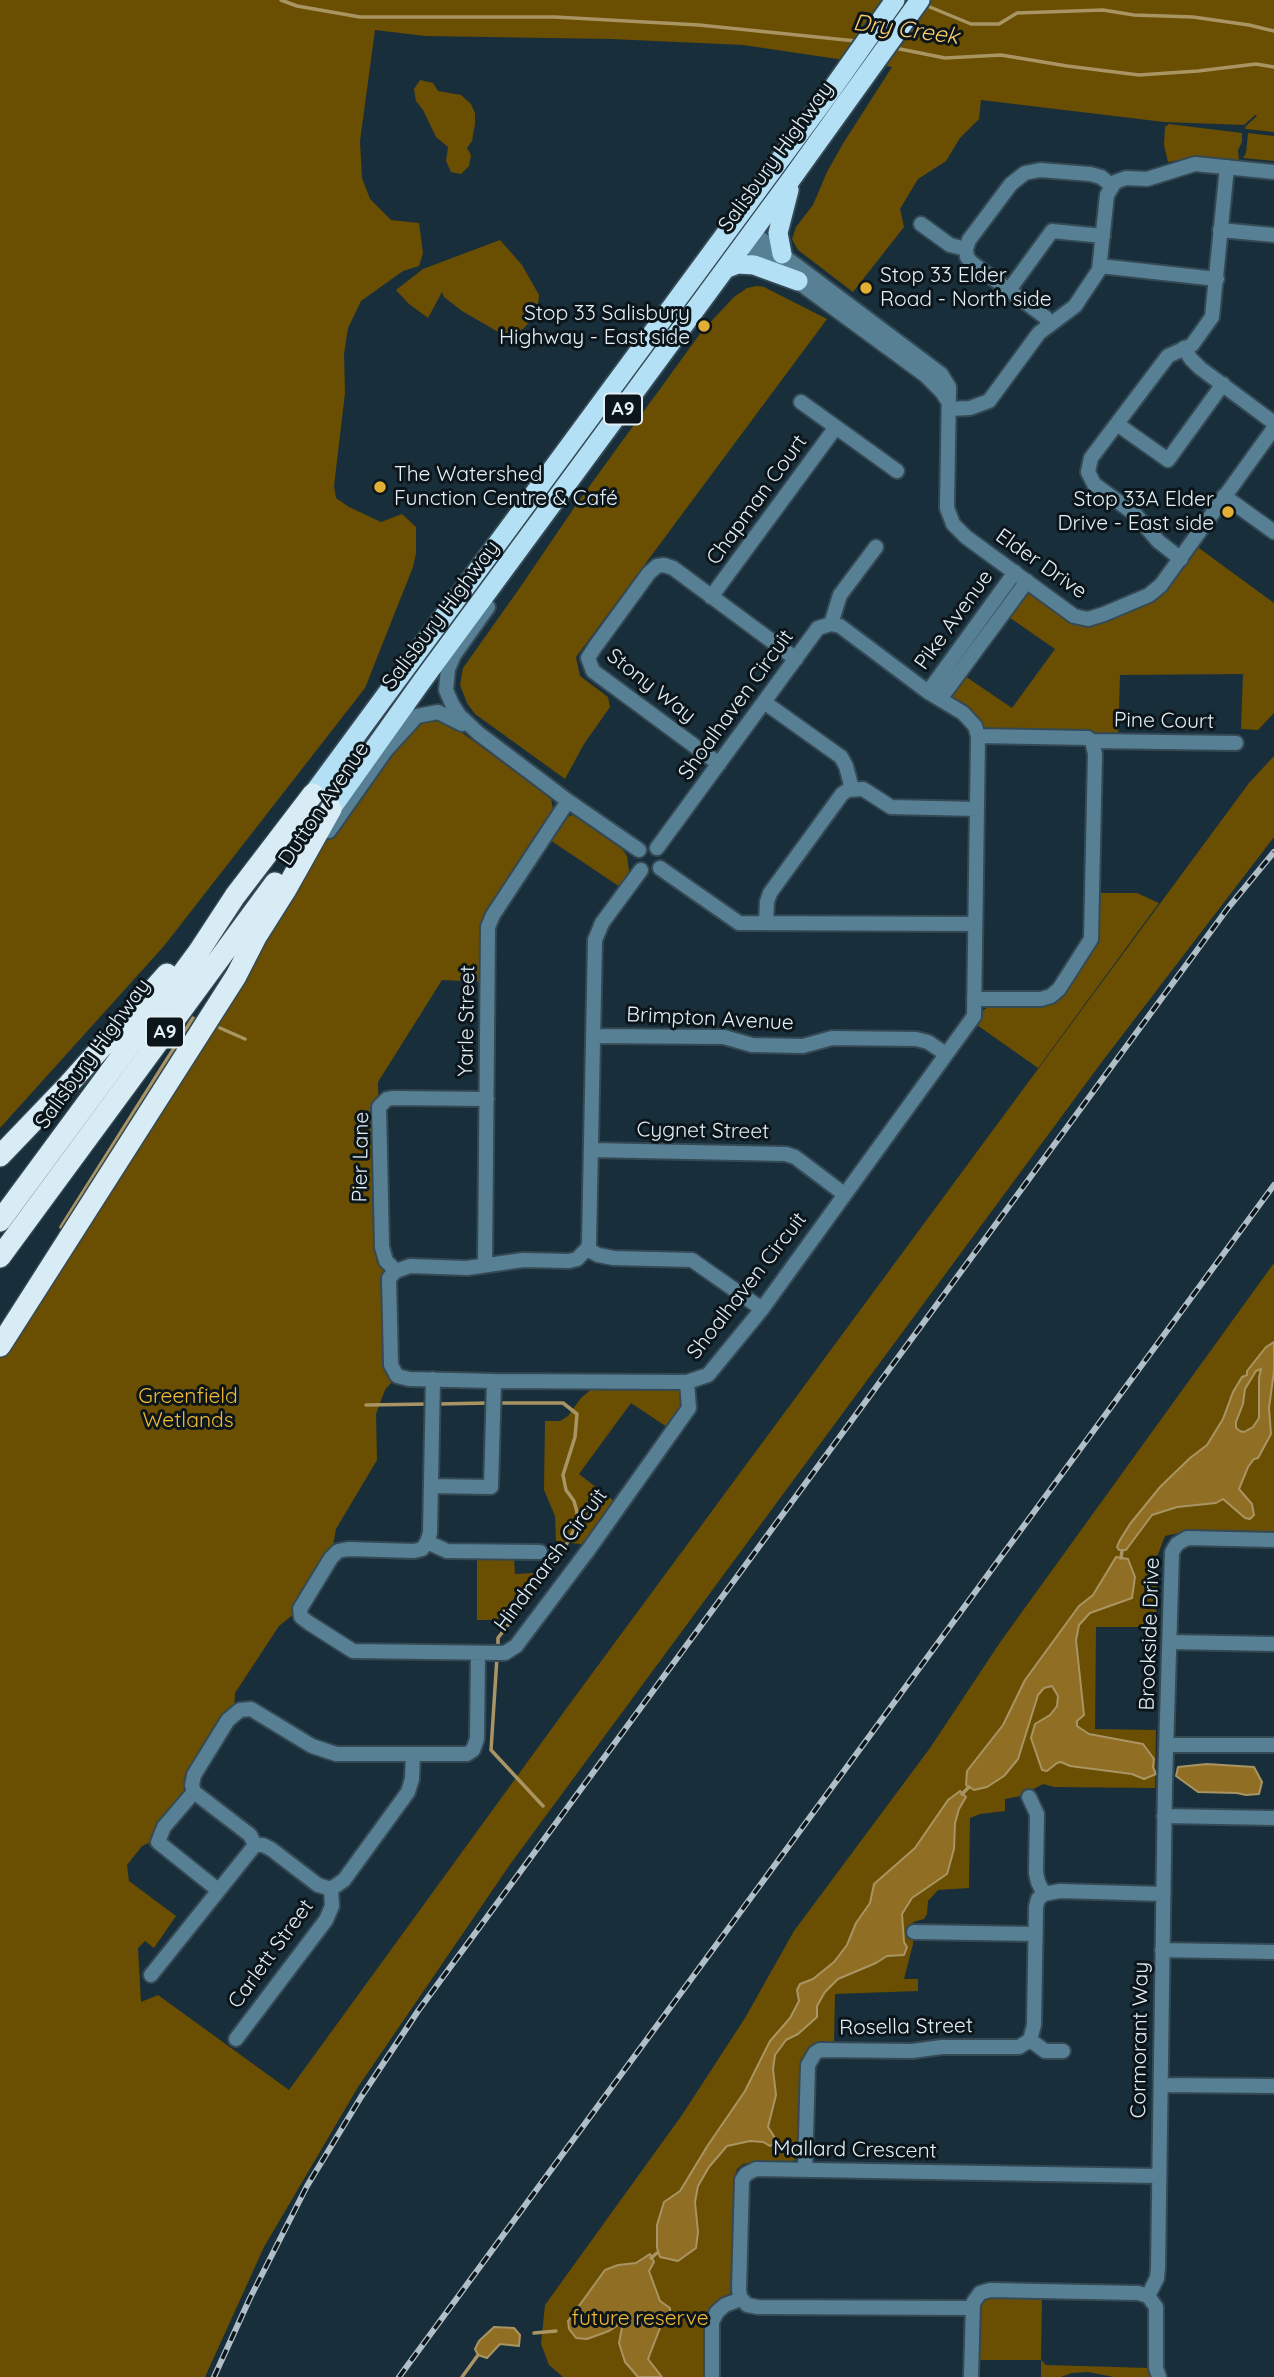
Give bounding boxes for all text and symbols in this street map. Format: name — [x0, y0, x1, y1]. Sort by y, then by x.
water label: Dry Creek — [851, 9, 961, 51]
street label: Salisbury Highway — [713, 77, 839, 237]
place label: Stop 33 Elder Road - North side — [880, 263, 1052, 313]
marker: Stop 33 Elder Road - North side — [858, 280, 874, 296]
place label: Stop 33 Salisbury Highway - East side — [499, 301, 690, 351]
marker: Stop 33 Salisbury Highway - East side — [696, 318, 712, 334]
road number: A9 — [604, 394, 642, 424]
street label: Chapman Court — [701, 430, 813, 570]
place label: The Watershed Function Centre & Café — [394, 462, 618, 512]
marker: The Watershed Function Centre & Café — [372, 479, 388, 495]
place label: Stop 33A Elder Drive - East side — [1058, 487, 1214, 537]
marker: Stop 33A Elder Drive - East side — [1220, 504, 1236, 520]
street label: Elder Drive — [991, 523, 1091, 605]
street label: Salisbury Highway — [377, 536, 505, 694]
street label: Pike Avenue — [909, 565, 999, 675]
street label: Shoalhaven Circuit — [673, 625, 799, 785]
street label: Stony Way — [601, 643, 701, 729]
street label: Pine Court — [1114, 708, 1214, 734]
street label: Dutton Avenue — [273, 737, 375, 871]
street label: Yarle Street — [453, 965, 481, 1077]
street label: Salisbury Highway — [30, 974, 156, 1134]
street label: Brimpton Avenue — [626, 1002, 794, 1036]
road number: A9 — [146, 1016, 184, 1048]
street label: Pier Lane — [348, 1111, 374, 1203]
street label: Cygnet Street — [636, 1117, 770, 1145]
street label: Shoalhaven Circuit — [682, 1208, 812, 1364]
park label: Greenfield Wetlands — [138, 1384, 238, 1434]
street label: Hindmarsh Circuit — [489, 1484, 613, 1636]
street label: Brookside Drive — [1135, 1557, 1165, 1711]
street label: Carlett Street — [223, 1895, 319, 2013]
street label: Cormorant Way — [1126, 1961, 1154, 2119]
street label: Rosella Street — [839, 2013, 973, 2041]
street label: Mallard Crescent — [773, 2136, 937, 2164]
park label: future reserve — [571, 2306, 709, 2332]

